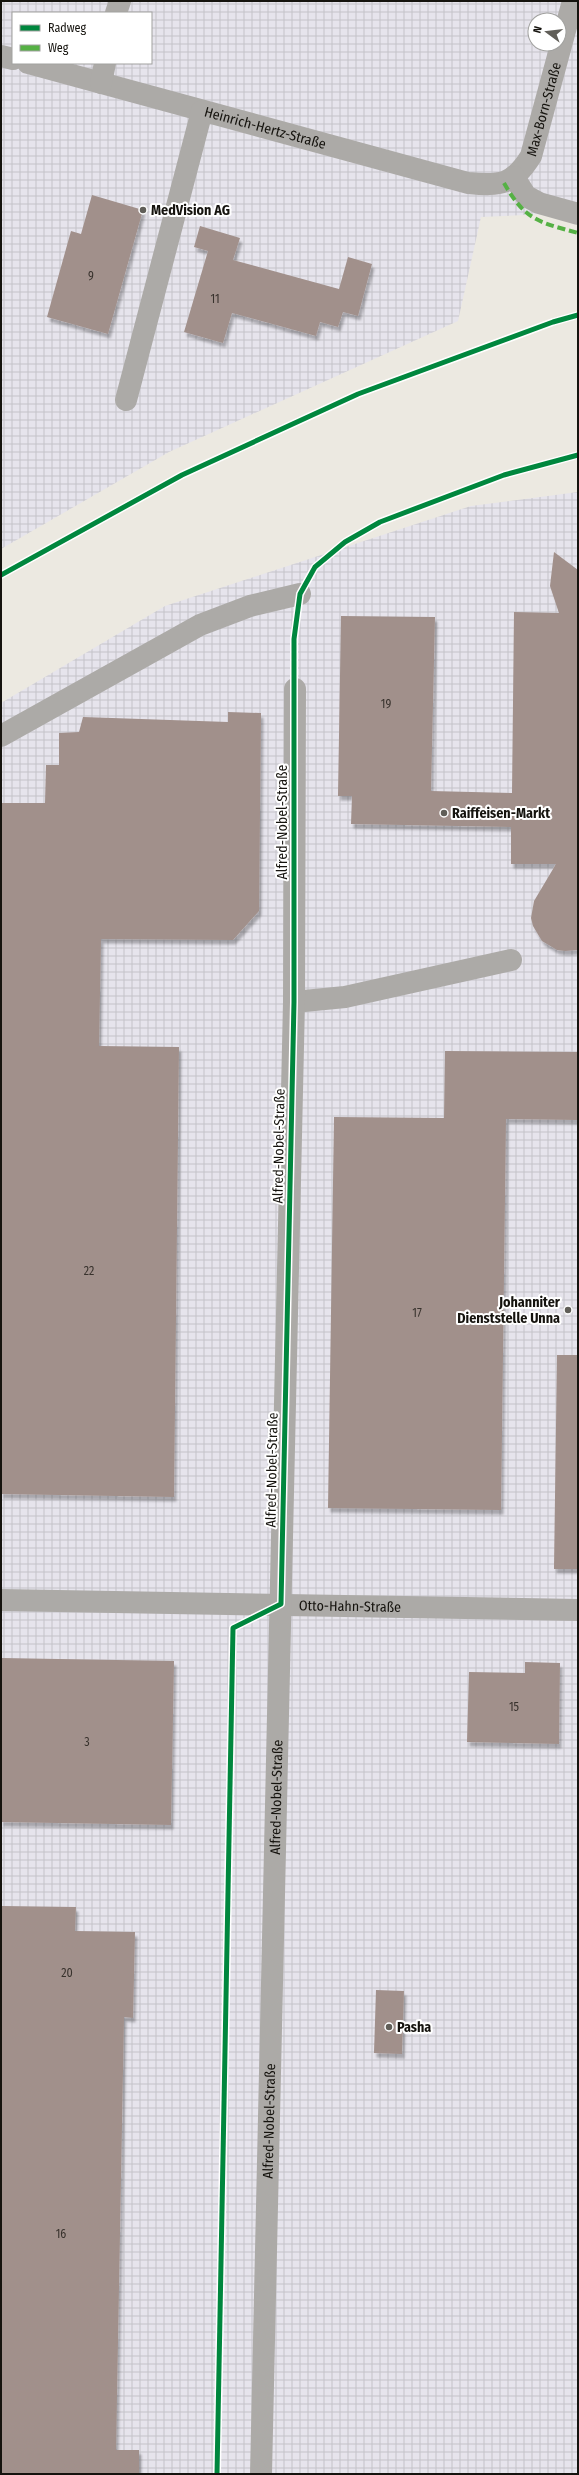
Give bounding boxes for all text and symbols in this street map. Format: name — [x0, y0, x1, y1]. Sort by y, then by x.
legend — [12, 12, 152, 64]
north arrow — [527, 12, 567, 52]
text: Radweg — [48, 21, 87, 35]
text: N — [531, 25, 545, 34]
text: Weg — [48, 41, 69, 55]
street label: Max-Born-Straße — [523, 60, 565, 158]
street label: Heinrich-Hertz-Straße — [203, 103, 328, 152]
place label: MedVision AG — [151, 202, 230, 219]
marker: MedVision AG — [138, 205, 148, 215]
house number: 9 — [88, 269, 94, 283]
house number: 11 — [210, 292, 220, 306]
house number: 19 — [381, 697, 391, 711]
street label: Alfred-Nobel-Straße — [274, 764, 291, 880]
place label: Raiffeisen-Markt — [452, 805, 551, 822]
marker: Raiffeisen-Markt — [439, 808, 449, 818]
street label: Alfred-Nobel-Straße — [269, 1088, 289, 1204]
house number: 22 — [84, 1264, 94, 1278]
place label: Johanniter Dienststelle Unna — [457, 1294, 561, 1327]
marker: Johanniter Dienststelle Unna — [563, 1305, 573, 1315]
house number: 17 — [412, 1306, 422, 1320]
street label: Alfred-Nobel-Straße — [262, 1412, 282, 1528]
street label: Otto-Hahn-Straße — [299, 1597, 401, 1615]
house number: 15 — [509, 1700, 520, 1714]
house number: 3 — [84, 1735, 90, 1749]
street label: Alfred-Nobel-Straße — [266, 1739, 286, 1855]
house number: 20 — [61, 1966, 73, 1980]
place label: Pasha — [397, 2019, 431, 2036]
marker: Pasha — [384, 2022, 394, 2032]
street label: Alfred-Nobel-Straße — [259, 2063, 279, 2179]
house number: 16 — [56, 2227, 66, 2241]

